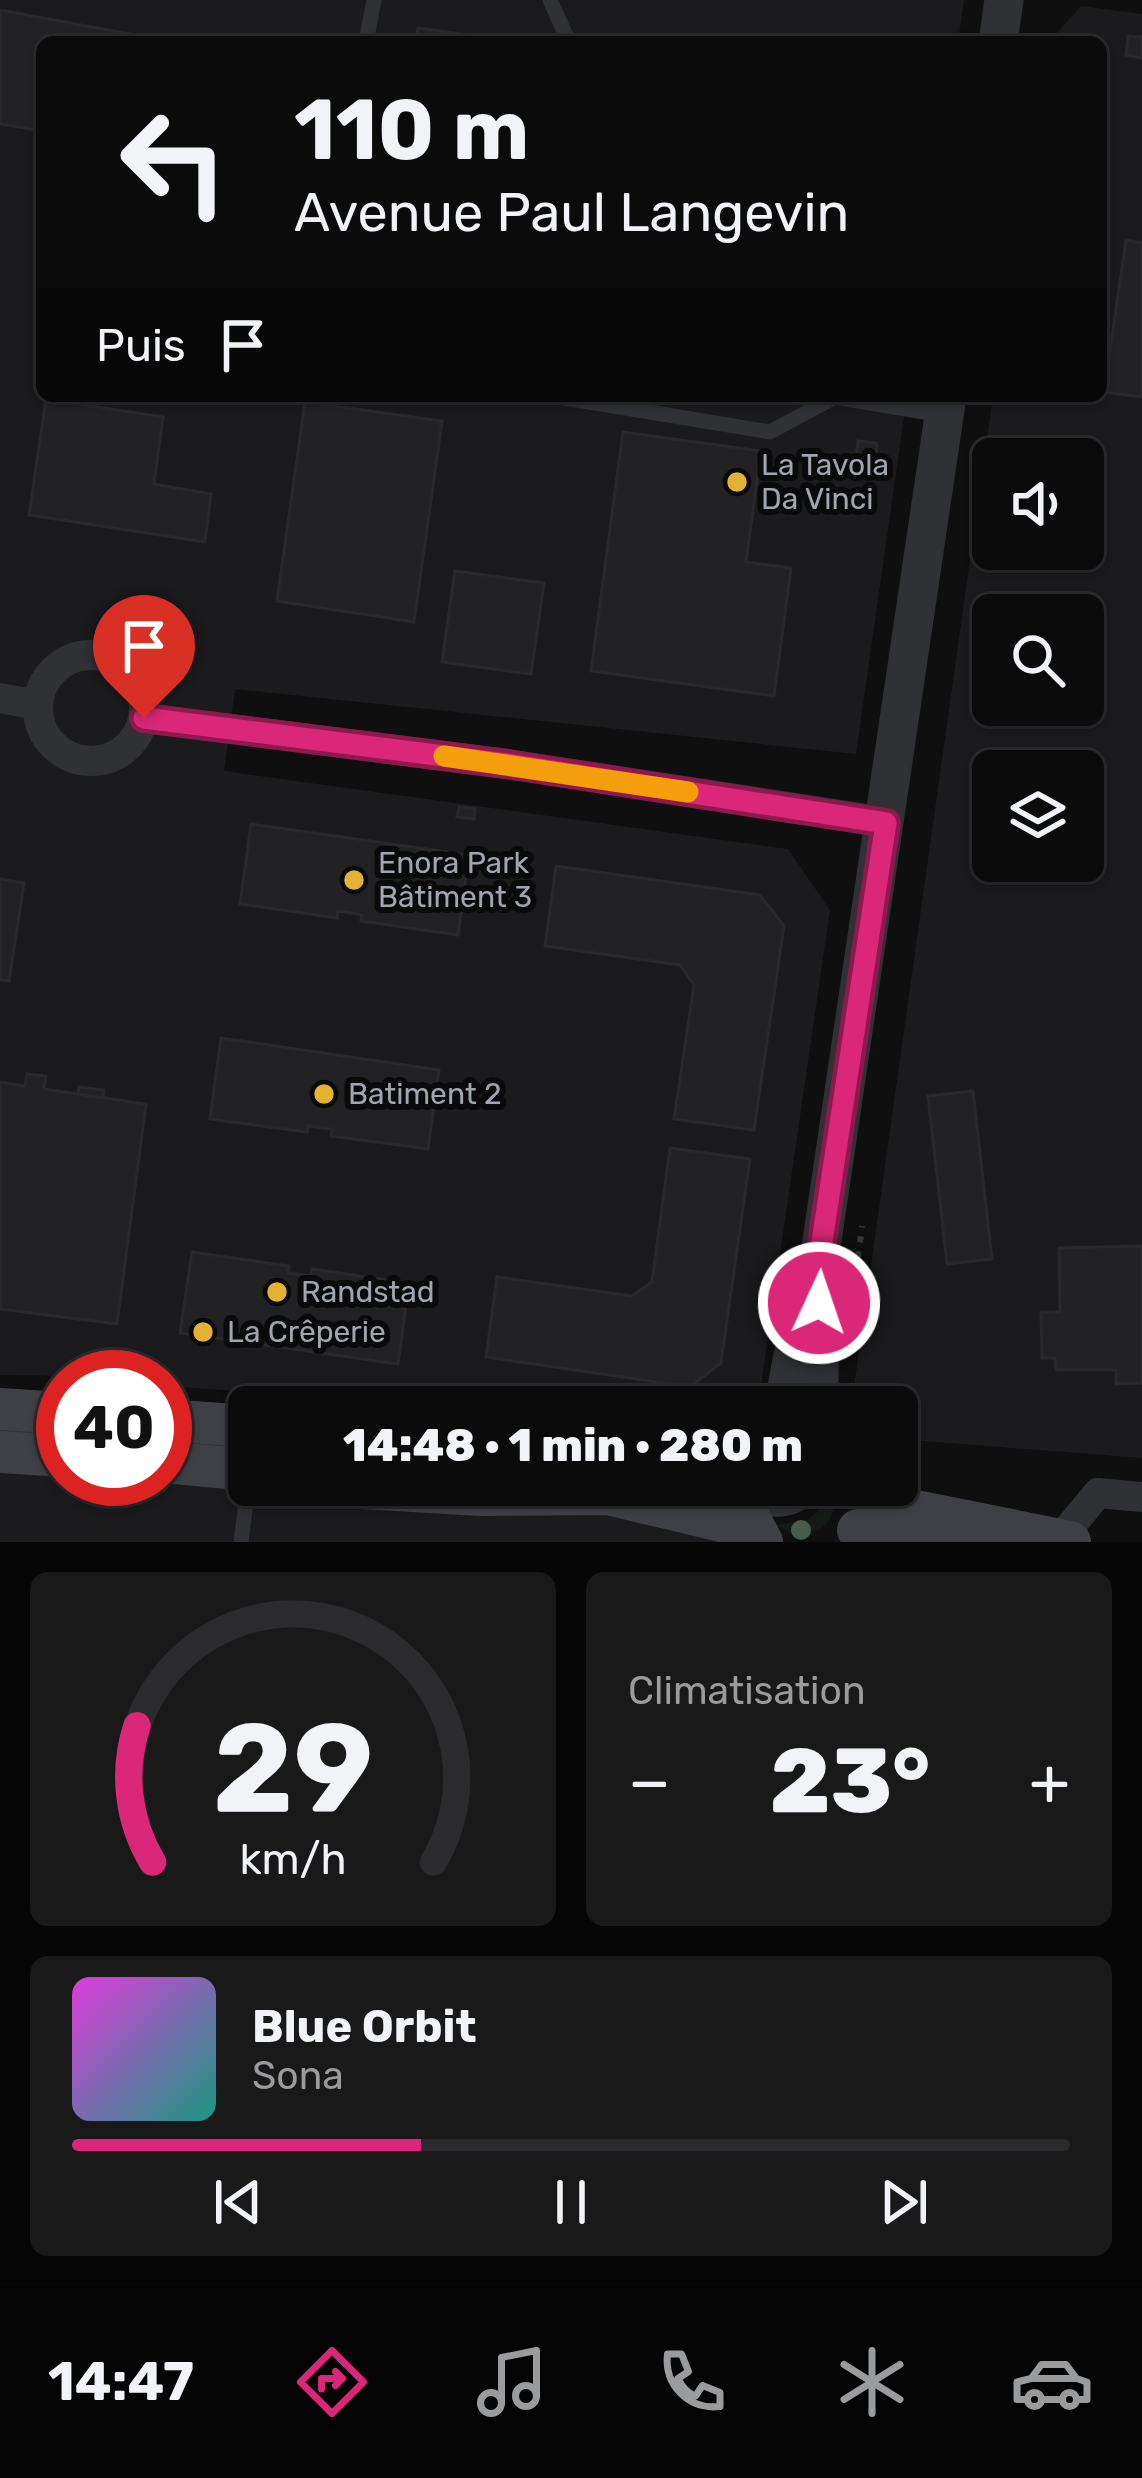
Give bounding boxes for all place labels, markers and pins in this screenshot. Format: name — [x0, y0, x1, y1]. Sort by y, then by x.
place label: La Tavola Da Vinci — [761, 447, 889, 517]
marker: La Tavola Da Vinci — [724, 469, 750, 495]
pin — [93, 595, 195, 718]
place label: Enora Park Bâtiment 3 — [378, 845, 532, 915]
marker: Enora Park Bâtiment 3 — [341, 867, 367, 893]
place label: Batiment 2 — [348, 1076, 502, 1112]
marker: Batiment 2 — [311, 1081, 337, 1107]
place label: Randstad — [301, 1274, 435, 1310]
marker: Randstad — [264, 1279, 290, 1305]
place label: La Crêperie — [227, 1314, 386, 1350]
marker: La Crêperie — [190, 1319, 216, 1345]

